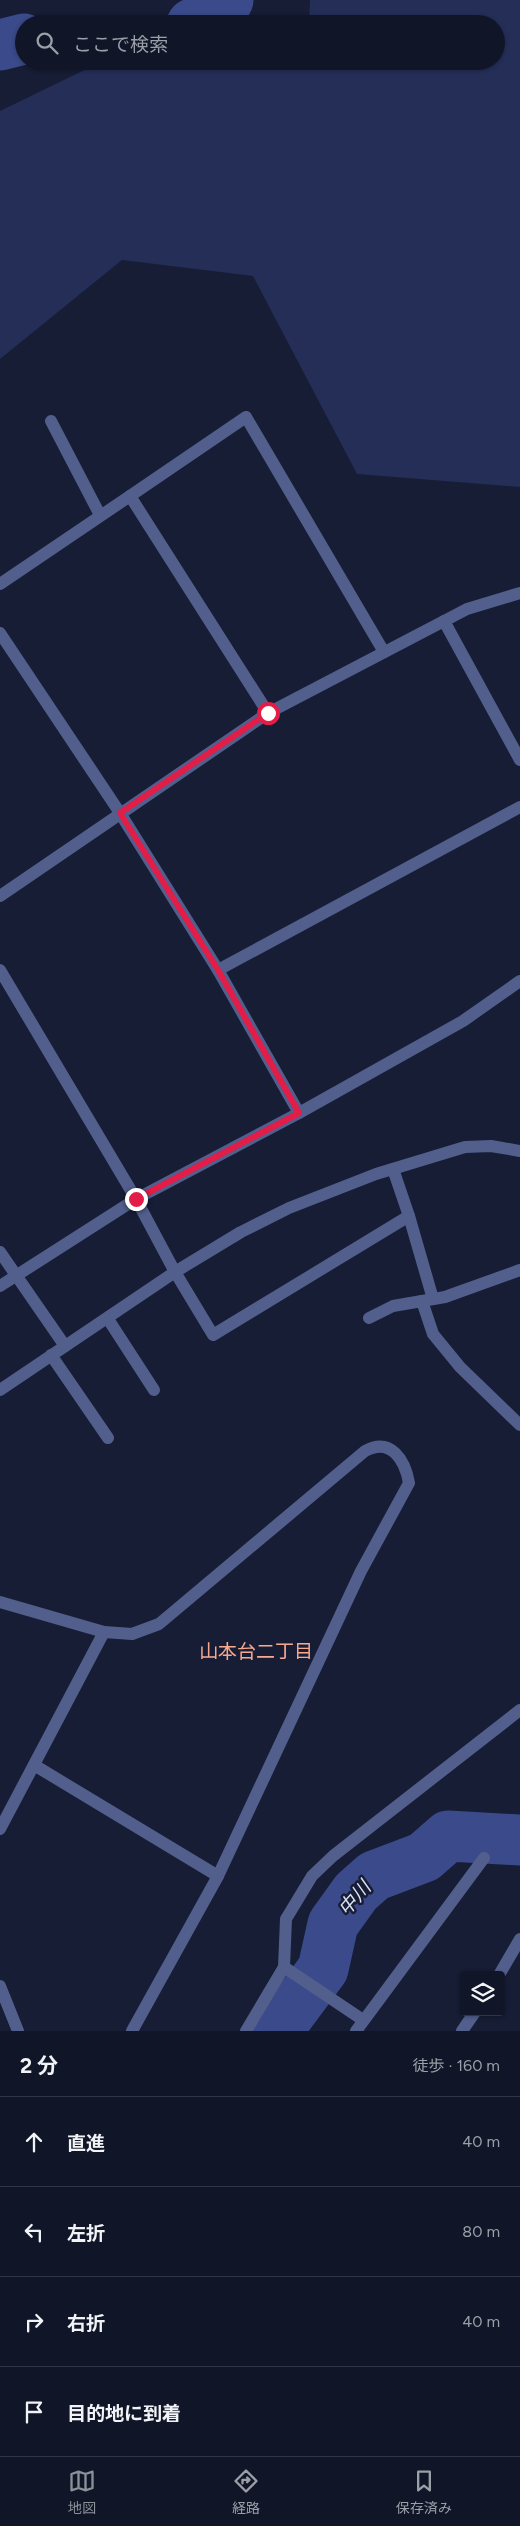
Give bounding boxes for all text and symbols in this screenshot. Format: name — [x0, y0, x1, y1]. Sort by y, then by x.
search box — [15, 15, 505, 70]
icon: search — [33, 29, 61, 57]
text: ここで検索 — [73, 33, 168, 56]
route start — [257, 702, 280, 725]
route end — [125, 1188, 148, 1211]
district label: 山本台二丁目 — [199, 1640, 313, 1663]
water label: 中川 — [333, 1875, 377, 1920]
map controls — [460, 1971, 505, 2016]
button: layers — [460, 1971, 505, 2016]
text: 2 分 — [20, 2053, 58, 2078]
text: 徒歩 · 160 m — [413, 2056, 500, 2075]
icon: ahead — [20, 2128, 48, 2156]
text: 直進 — [67, 2132, 105, 2155]
text: 40 m — [462, 2132, 500, 2151]
icon: left — [20, 2218, 48, 2246]
text: 左折 — [67, 2222, 105, 2245]
text: 80 m — [462, 2222, 500, 2241]
icon: right — [20, 2308, 48, 2336]
text: 右折 — [67, 2312, 105, 2335]
text: 40 m — [462, 2312, 500, 2331]
icon: arrive — [20, 2398, 48, 2426]
text: 目的地に到着 — [67, 2402, 181, 2425]
tab: 地図 — [68, 2467, 96, 2517]
tab: 経路 — [232, 2467, 260, 2517]
tab: 保存済み — [396, 2467, 452, 2517]

